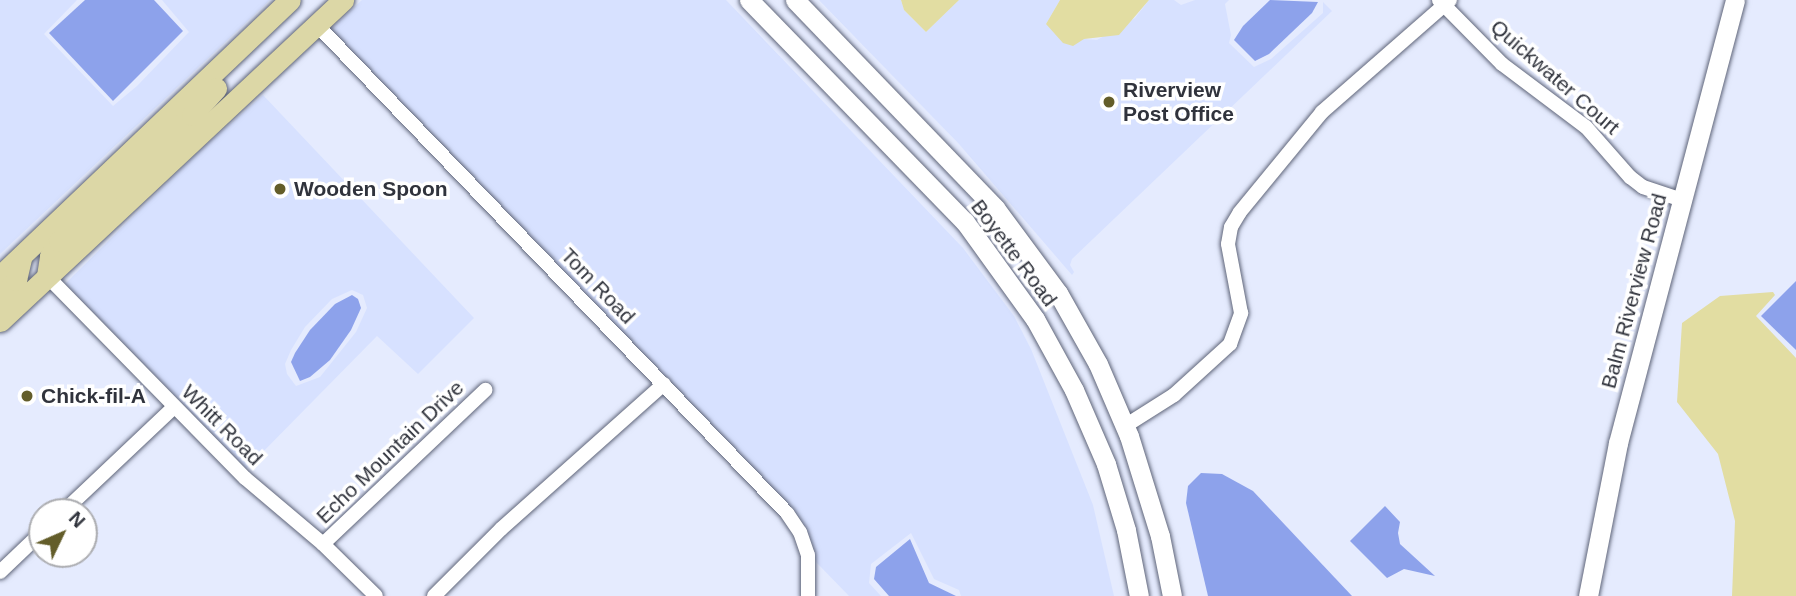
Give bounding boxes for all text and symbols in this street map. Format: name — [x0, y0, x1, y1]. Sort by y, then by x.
street label: Quickwater Court — [1486, 14, 1624, 140]
place label: Riverview Post Office — [1123, 77, 1234, 127]
marker: Riverview Post Office — [1101, 94, 1117, 110]
place label: Wooden Spoon — [294, 176, 448, 202]
marker: Wooden Spoon — [272, 181, 288, 197]
street label: Balm Riverview Road — [1596, 191, 1672, 391]
street label: Boyette Road — [966, 195, 1062, 311]
street label: Tom Road — [556, 243, 640, 329]
street label: Echo Mountain Drive — [311, 375, 469, 529]
street label: Whitt Road — [176, 379, 268, 471]
place label: Chick-fil-A — [41, 383, 146, 409]
marker: Chick-fil-A — [19, 388, 35, 404]
north arrow — [28, 498, 98, 568]
text: N — [65, 507, 89, 532]

